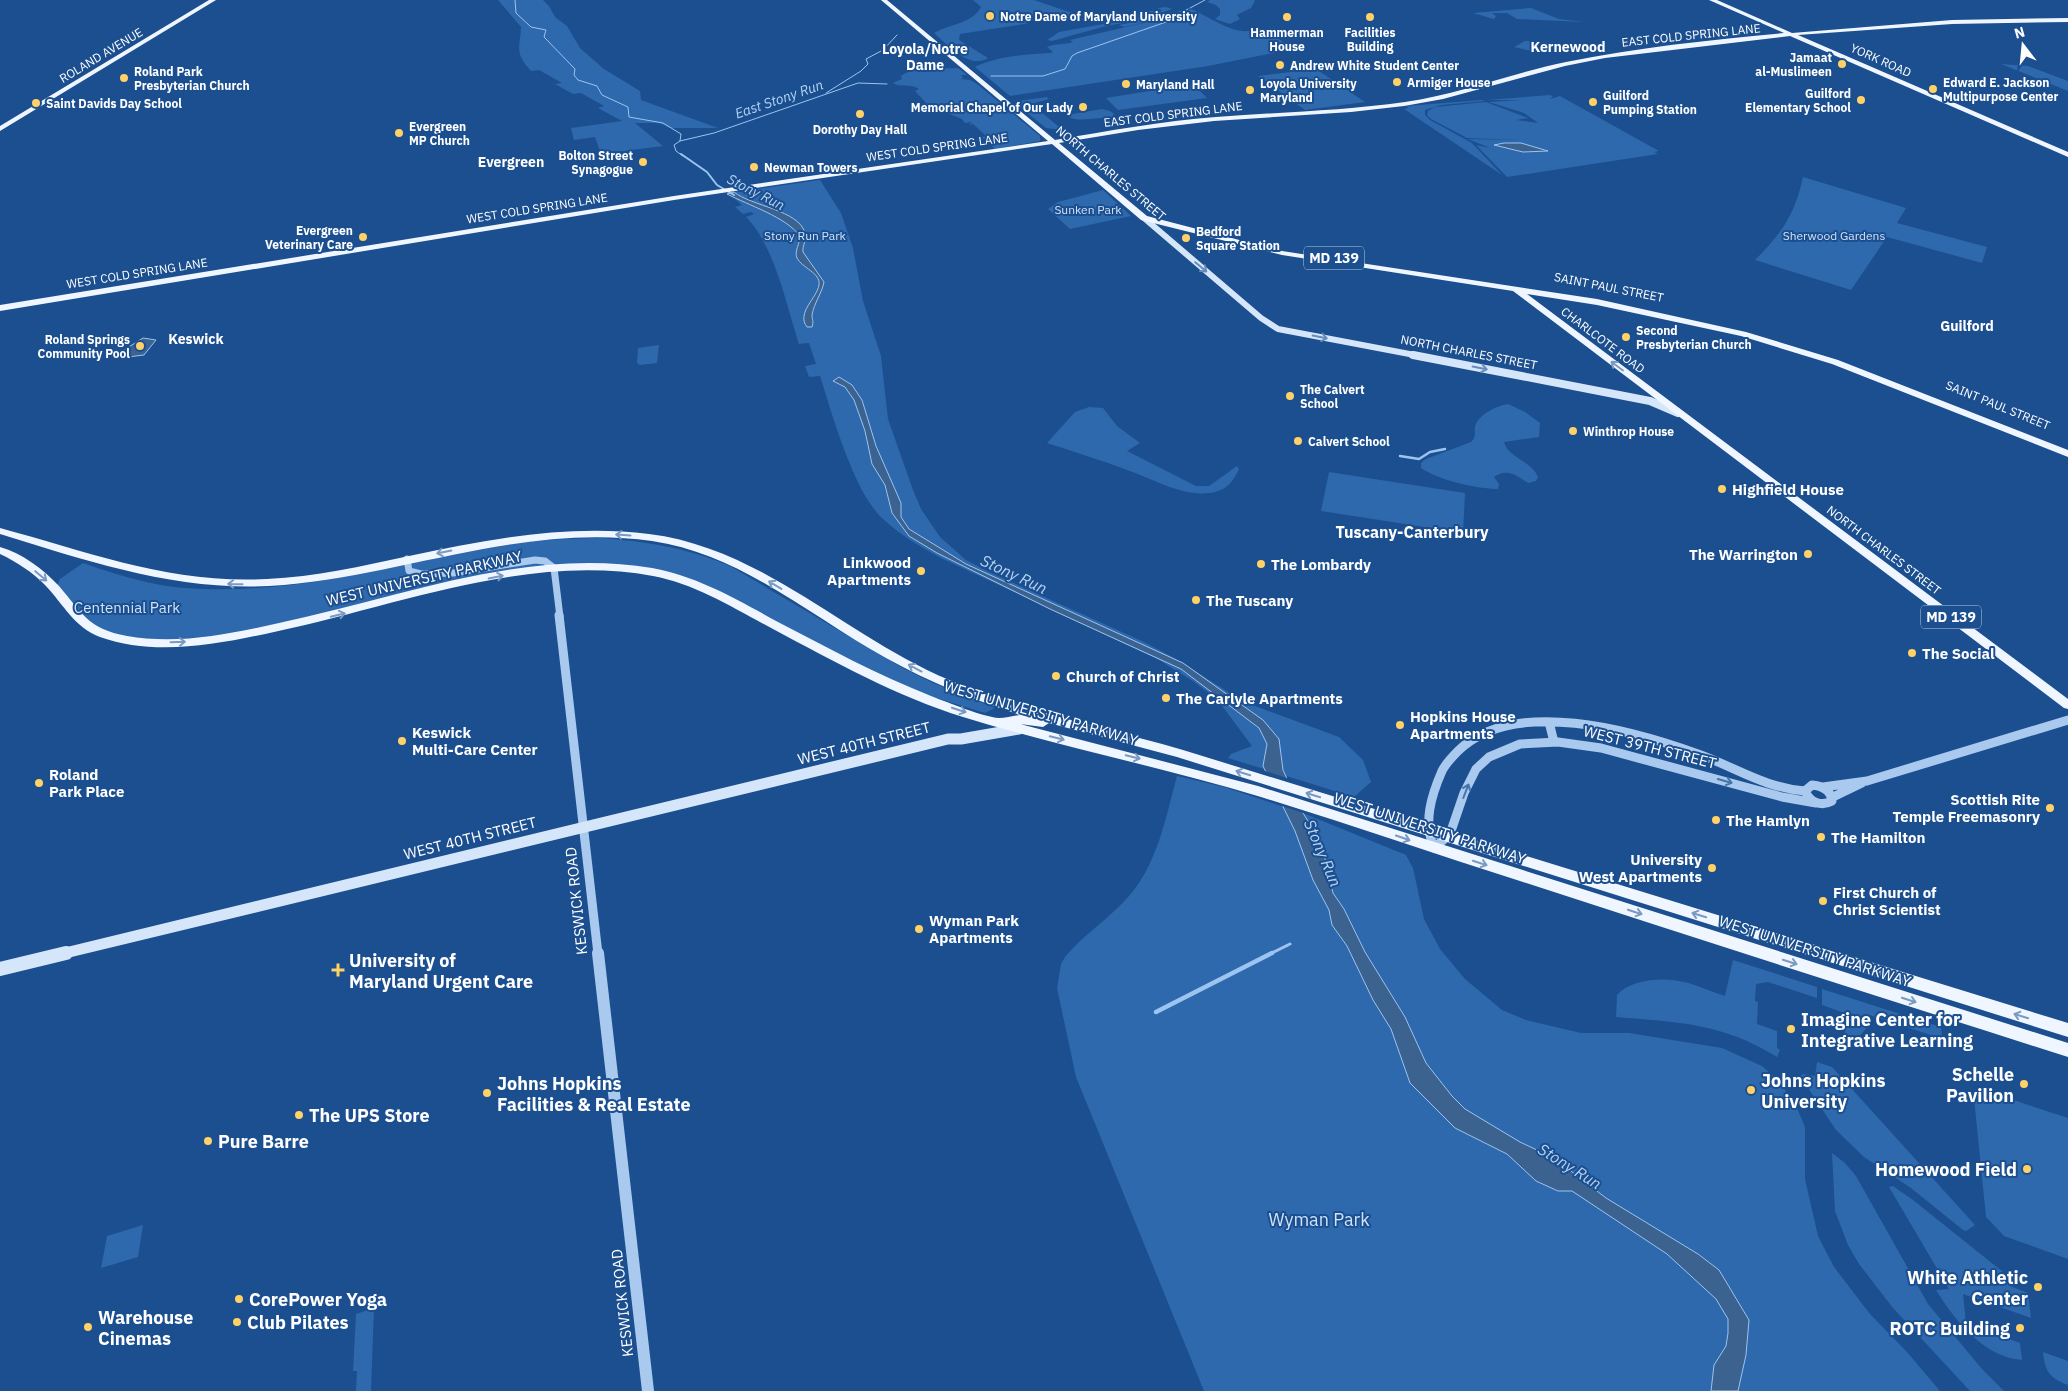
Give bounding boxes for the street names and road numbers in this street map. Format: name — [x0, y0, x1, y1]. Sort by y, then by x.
street label: EAST COLD SPRING LANE — [1621, 20, 1761, 50]
street label: ROLAND AVENUE — [57, 24, 145, 86]
street label: YORK ROAD — [1848, 40, 1914, 80]
street label: EAST COLD SPRING LANE — [1103, 98, 1243, 130]
street label: NORTH CHARLES STREET — [1053, 123, 1169, 223]
street label: WEST COLD SPRING LANE — [865, 130, 1009, 164]
street label: WEST COLD SPRING LANE — [465, 189, 609, 227]
road number: MD 139 — [1304, 247, 1364, 270]
street label: WEST COLD SPRING LANE — [65, 254, 209, 292]
street label: SAINT PAUL STREET — [1553, 269, 1665, 305]
street label: CHARLCOTE ROAD — [1558, 304, 1648, 376]
street label: NORTH CHARLES STREET — [1399, 331, 1539, 373]
street label: SAINT PAUL STREET — [1944, 377, 2052, 433]
street label: NORTH CHARLES STREET — [1824, 502, 1944, 598]
street label: WEST UNIVERSITY PARKWAY — [324, 546, 524, 610]
road number: MD 139 — [1921, 606, 1981, 628]
street label: WEST UNIVERSITY PARKWAY — [942, 676, 1140, 750]
street label: WEST 40TH STREET — [796, 717, 933, 769]
street label: WEST 39TH STREET — [1582, 721, 1719, 773]
street label: WEST UNIVERSITY PARKWAY — [1332, 788, 1528, 868]
street label: WEST 40TH STREET — [402, 812, 539, 864]
street label: KESWICK ROAD — [561, 846, 591, 956]
street label: WEST UNIVERSITY PARKWAY — [1717, 911, 1913, 991]
street label: KESWICK ROAD — [607, 1248, 637, 1358]

